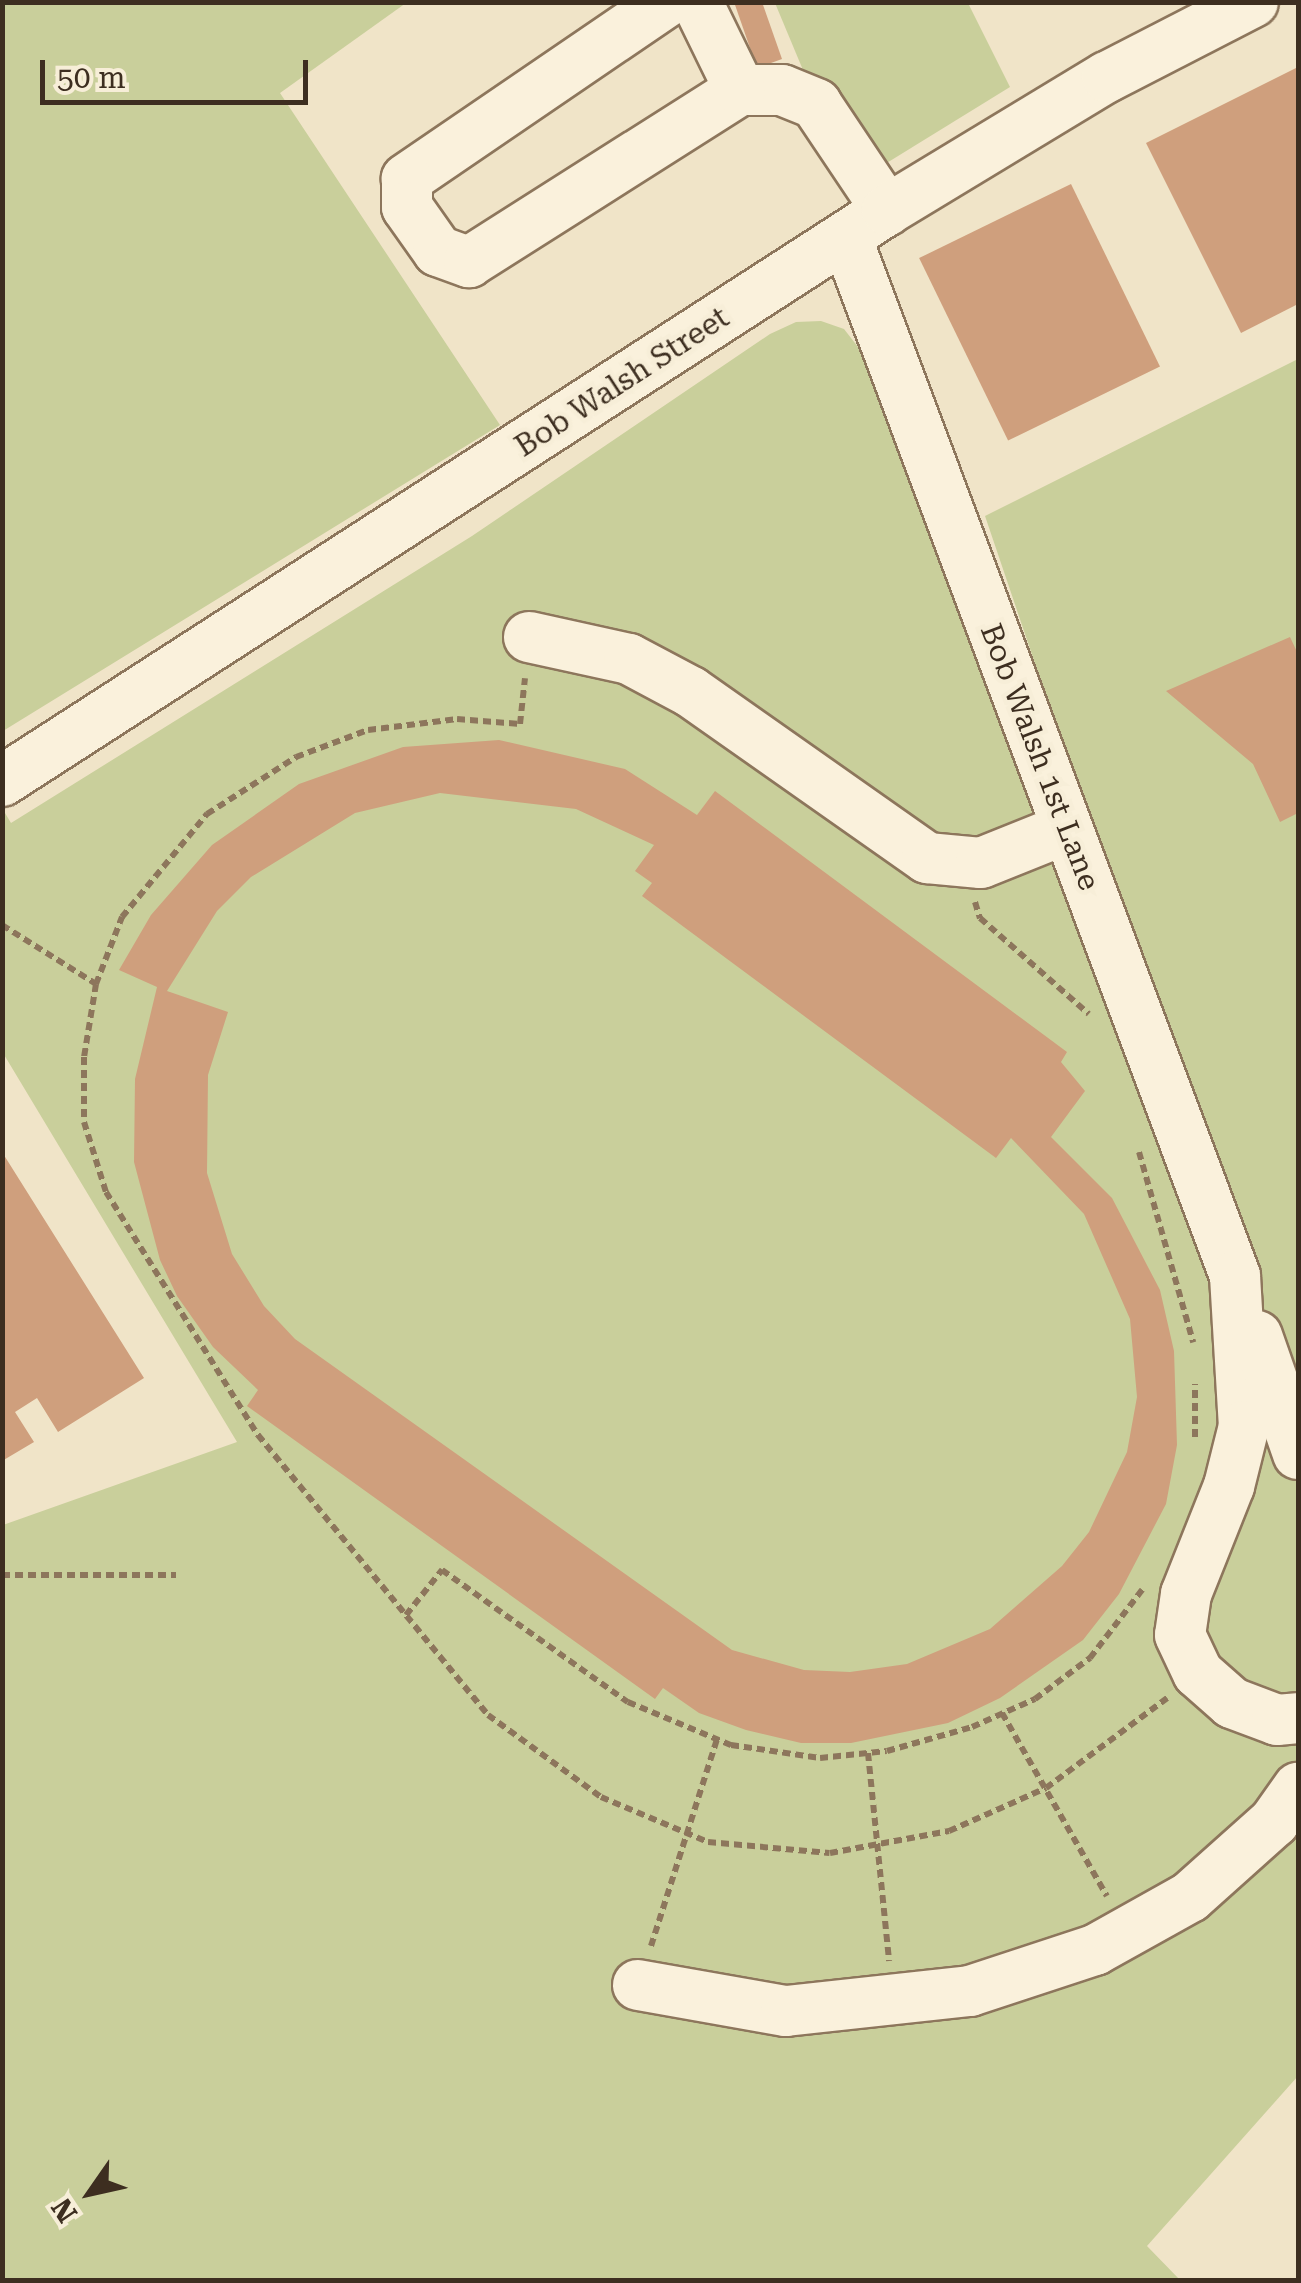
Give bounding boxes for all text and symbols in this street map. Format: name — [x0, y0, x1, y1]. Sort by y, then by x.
scale bar — [45, 40, 312, 102]
text: 50 m — [57, 60, 126, 95]
street label: Bob Walsh Street — [508, 299, 736, 465]
street label: Bob Walsh 1st Lane — [973, 619, 1107, 895]
north arrow — [40, 2143, 140, 2243]
text: N — [45, 2192, 84, 2228]

